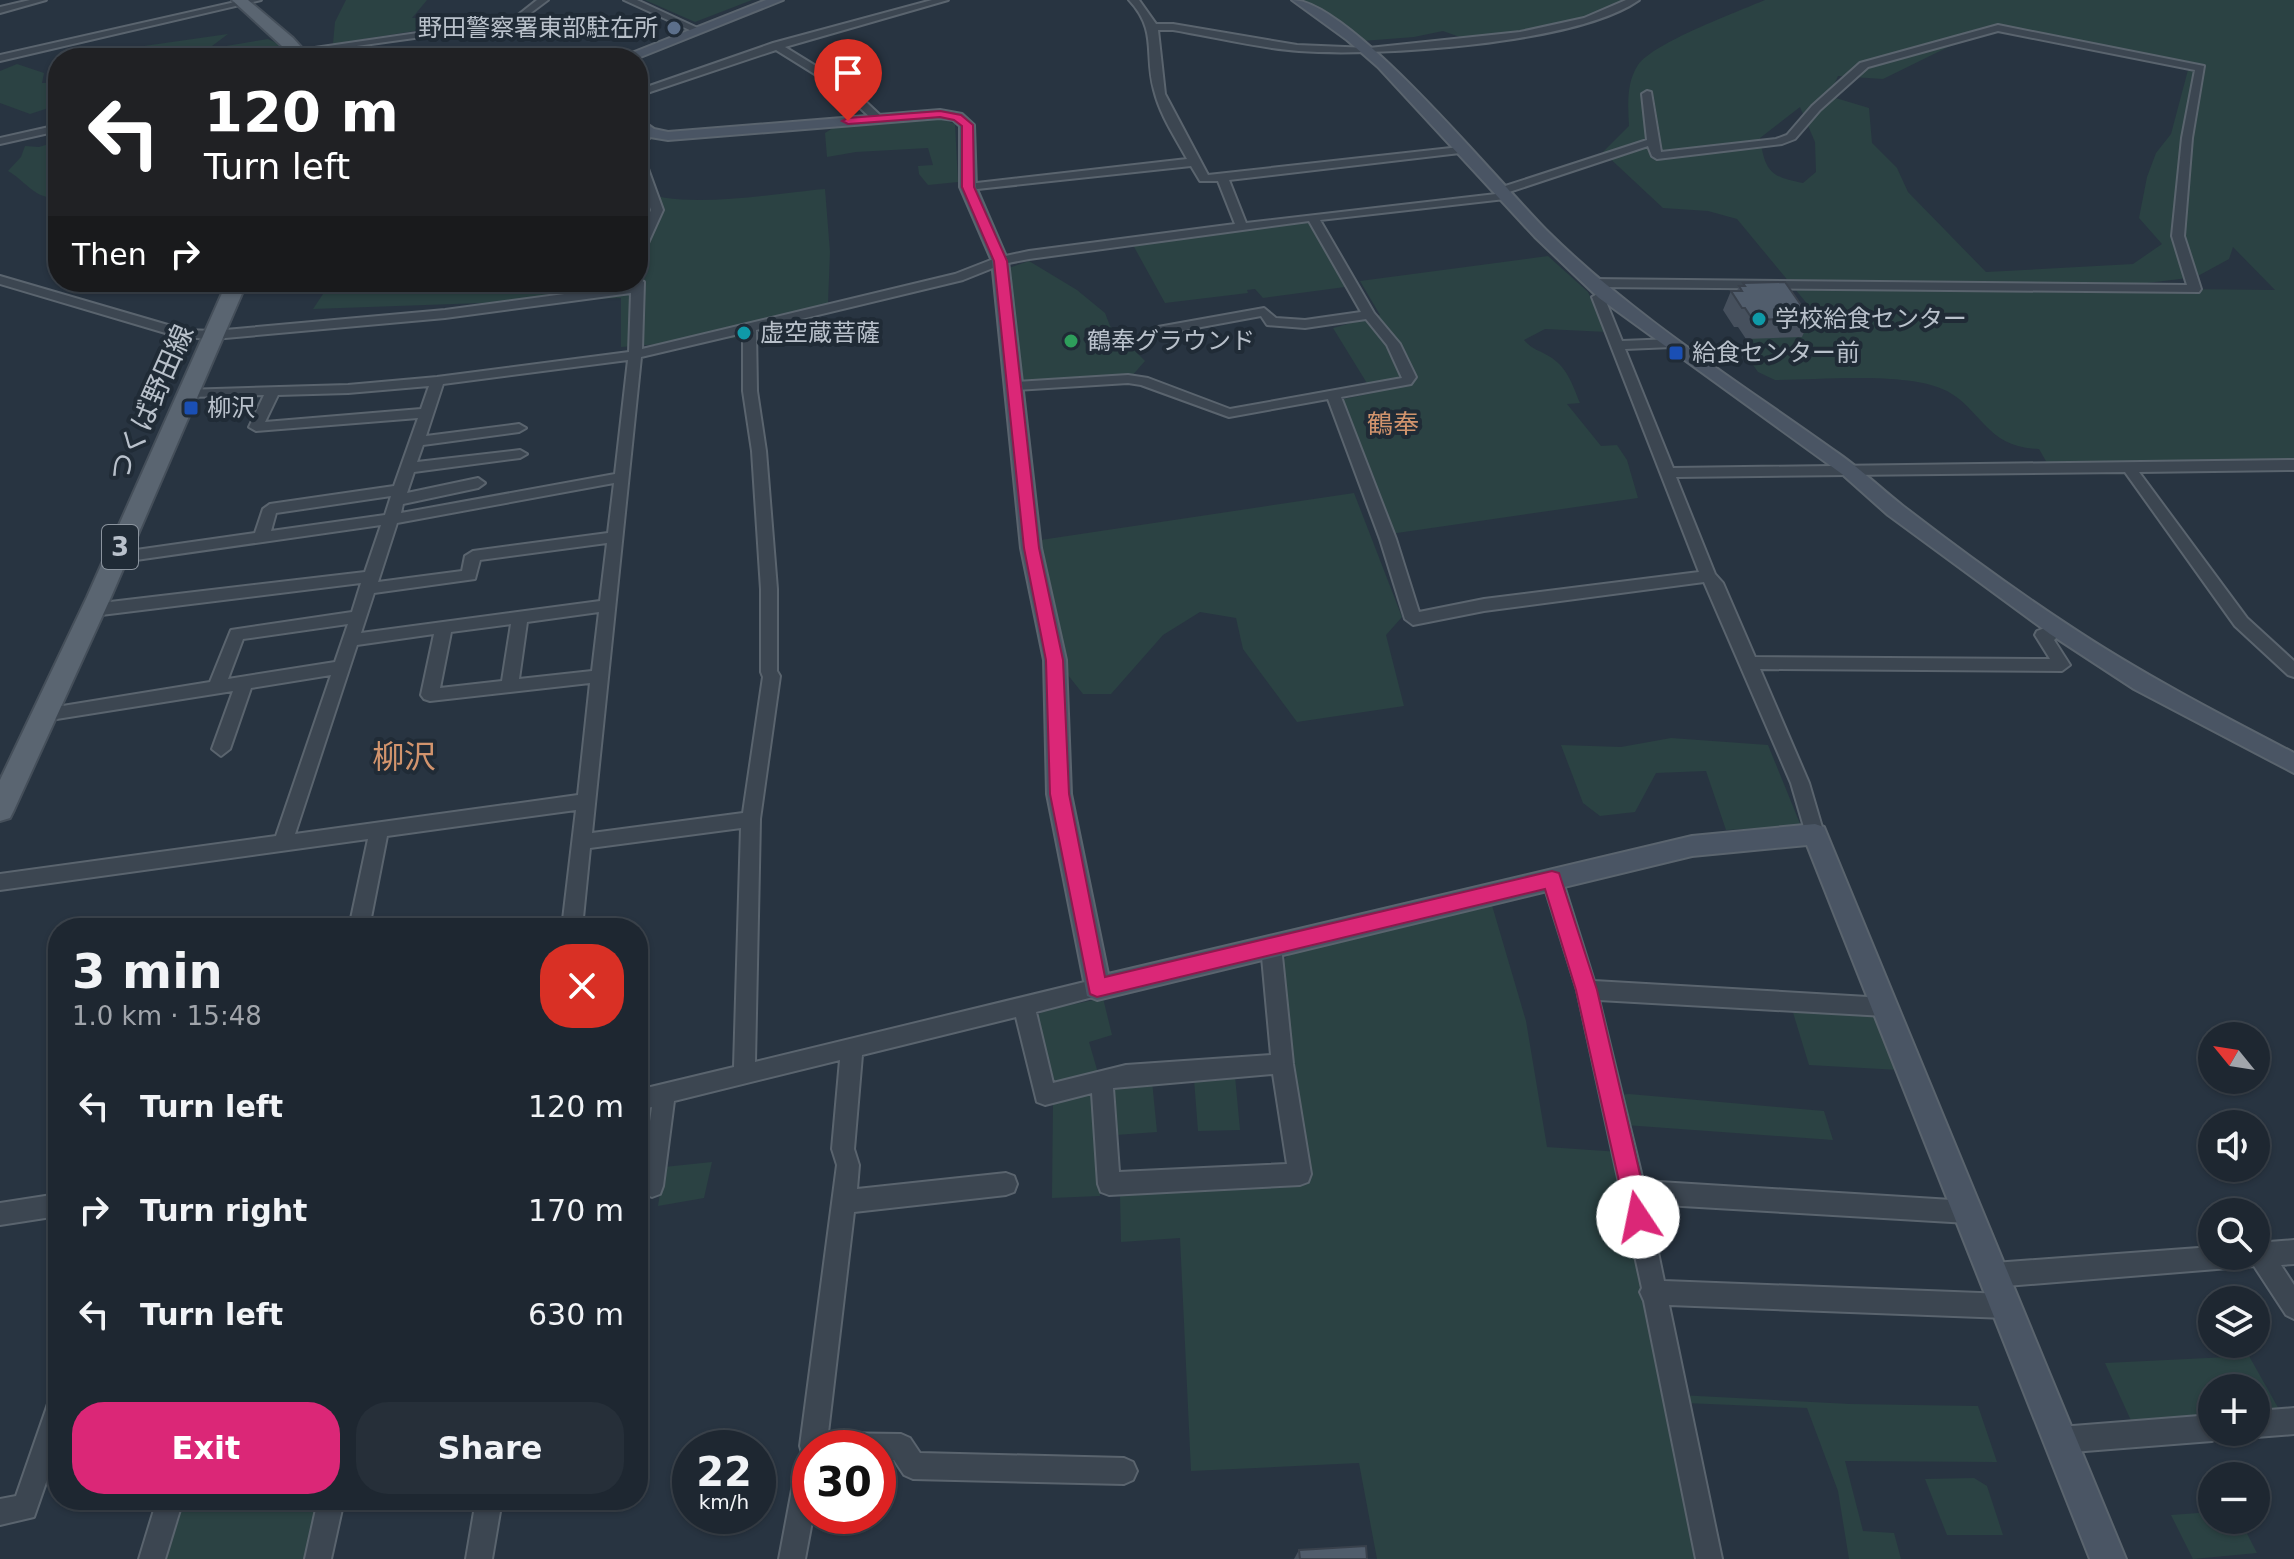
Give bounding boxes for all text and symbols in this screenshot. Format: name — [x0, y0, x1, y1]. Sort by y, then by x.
place label: 野田警察署東部駐在所 — [418, 14, 658, 42]
marker: 野田警察署東部駐在所 — [665, 19, 683, 37]
pin — [814, 39, 882, 121]
icon: arrive — [826, 51, 870, 95]
text: 120 m — [204, 79, 399, 144]
icon: left — [72, 80, 176, 184]
text: Turn left — [204, 146, 350, 187]
icon: right — [163, 232, 207, 276]
text: Then — [72, 237, 147, 272]
place label: 学校給食センター — [1775, 305, 1967, 333]
marker: 学校給食センター — [1750, 310, 1768, 328]
place label: 虚空蔵菩薩 — [760, 319, 880, 347]
street label: つくば野田線 — [102, 320, 200, 486]
marker: 虚空蔵菩薩 — [735, 324, 753, 342]
place label: 鶴奉グラウンド — [1087, 327, 1255, 355]
marker: 鶴奉グラウンド — [1062, 332, 1080, 350]
place label: 給食センター前 — [1692, 339, 1860, 367]
marker: 給食センター前 — [1667, 344, 1685, 362]
place label: 柳沢 — [207, 394, 255, 422]
marker: 柳沢 — [182, 399, 200, 417]
district label: 鶴奉 — [1367, 409, 1419, 439]
road number: 3 — [102, 525, 138, 569]
district label: 柳沢 — [372, 738, 436, 776]
text: 3 min — [72, 943, 223, 999]
button: close — [540, 944, 624, 1028]
text: 1.0 km · 15:48 — [72, 1001, 262, 1031]
north arrow — [2198, 1022, 2270, 1094]
map controls — [2198, 1022, 2270, 1534]
icon: left — [72, 1084, 116, 1128]
text: Turn left — [140, 1089, 283, 1124]
text: 120 m — [528, 1089, 624, 1124]
button: sound — [2198, 1110, 2270, 1182]
position arrow — [1596, 1175, 1680, 1259]
icon: right — [72, 1188, 116, 1232]
text: Turn right — [140, 1193, 307, 1228]
text: 170 m — [528, 1193, 624, 1228]
button: search — [2198, 1198, 2270, 1270]
button: layers — [2198, 1286, 2270, 1358]
icon: left — [72, 1292, 116, 1336]
text: Turn left — [140, 1297, 283, 1332]
text: 630 m — [528, 1297, 624, 1332]
button: + — [2198, 1374, 2270, 1446]
button: Exit — [72, 1402, 340, 1494]
button: Share — [356, 1402, 624, 1494]
speed limit sign: 30 — [792, 1430, 896, 1534]
text: 22 — [696, 1449, 752, 1495]
button: − — [2198, 1462, 2270, 1534]
text: km/h — [699, 1490, 749, 1514]

